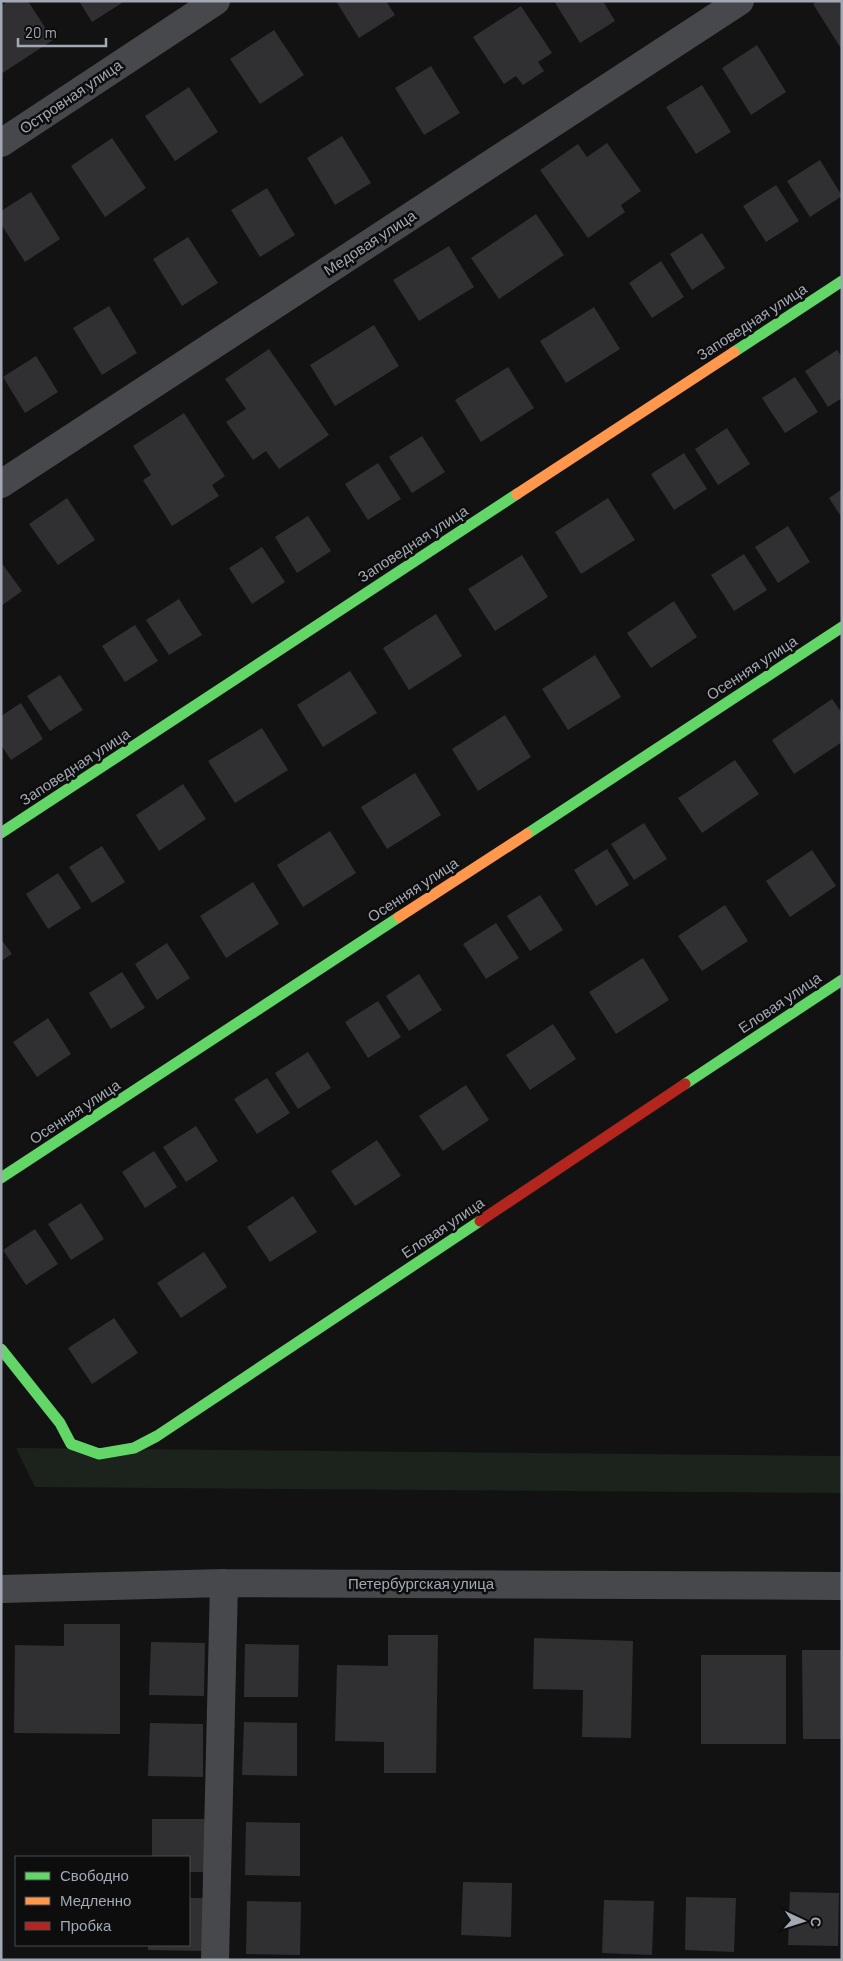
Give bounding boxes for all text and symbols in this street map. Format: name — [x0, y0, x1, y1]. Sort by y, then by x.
scale bar — [18, 15, 105, 47]
text: 20 m — [25, 23, 57, 41]
street label: Островная улица — [16, 55, 126, 137]
street label: Медовая улица — [320, 205, 419, 279]
street label: Заповедная улица — [693, 279, 810, 363]
street label: Заповедная улица — [354, 501, 471, 585]
street label: Осенняя улица — [703, 631, 801, 703]
street label: Заповедная улица — [16, 724, 133, 808]
street label: Осенняя улица — [364, 853, 462, 925]
street label: Еловая улица — [735, 968, 825, 1036]
street label: Осенняя улица — [26, 1075, 124, 1147]
street label: Еловая улица — [398, 1193, 488, 1261]
street label: Петербургская улица — [348, 1574, 495, 1592]
legend — [15, 1856, 190, 1946]
text: Свободно — [60, 1866, 129, 1884]
text: Медленно — [60, 1891, 131, 1909]
north arrow — [778, 1896, 828, 1946]
text: Пробка — [60, 1916, 112, 1934]
text: С — [808, 1916, 825, 1928]

